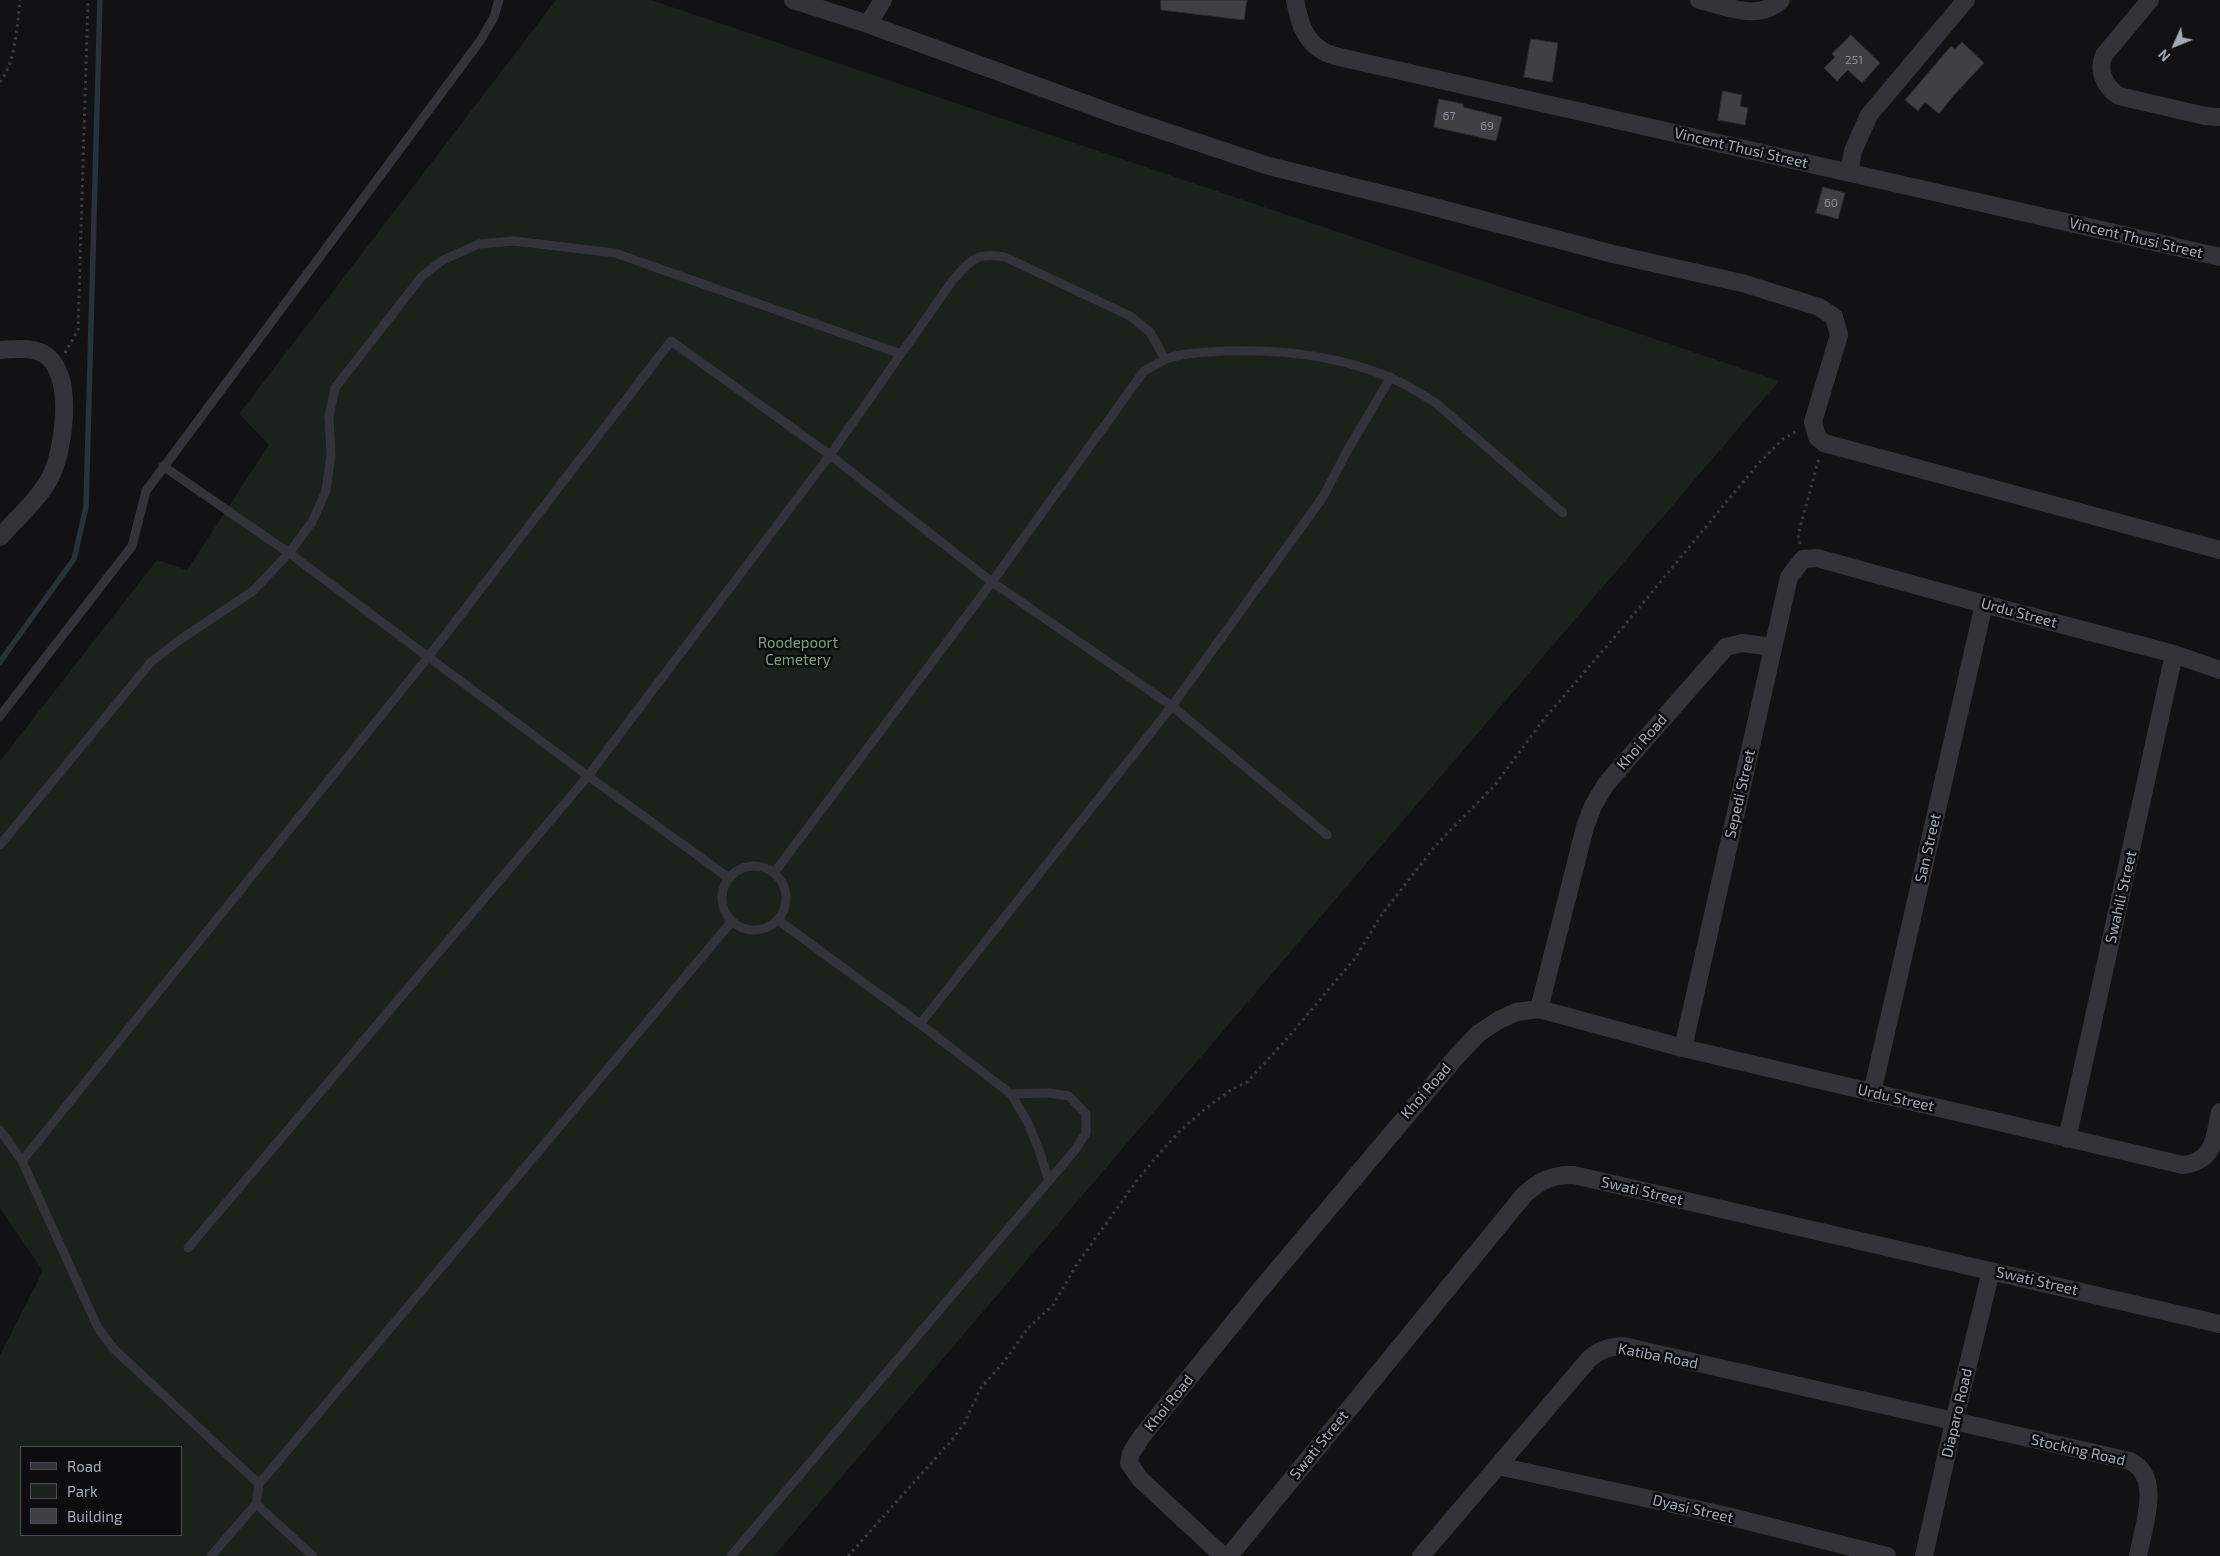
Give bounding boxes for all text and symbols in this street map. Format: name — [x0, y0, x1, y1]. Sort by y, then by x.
north arrow — [2150, 20, 2200, 70]
text: N — [2154, 46, 2173, 65]
house number: 251 — [1845, 53, 1863, 67]
house number: 67 — [1442, 109, 1456, 123]
house number: 69 — [1480, 119, 1494, 133]
street label: Vincent Thusi Street — [1672, 124, 1810, 172]
house number: 60 — [1824, 196, 1838, 210]
street label: Vincent Thusi Street — [2067, 214, 2205, 262]
street label: Urdu Street — [1979, 594, 2059, 632]
park label: Roodepoort Cemetery — [758, 634, 838, 669]
street label: Khoi Road — [1613, 711, 1671, 773]
street label: Sepedi Street — [1721, 748, 1759, 840]
street label: San Street — [1911, 812, 1945, 884]
street label: Swahili Street — [2102, 849, 2140, 945]
street label: Khoi Road — [1397, 1060, 1455, 1122]
street label: Urdu Street — [1856, 1080, 1936, 1116]
street label: Swati Street — [1599, 1173, 1685, 1209]
street label: Swati Street — [1994, 1263, 2080, 1299]
street label: Katiba Road — [1616, 1339, 1700, 1373]
street label: Diaparo Road — [1938, 1367, 1976, 1459]
street label: Khoi Road — [1141, 1371, 1197, 1435]
street label: Swati Street — [1286, 1407, 1352, 1483]
street label: Stocking Road — [2029, 1430, 2127, 1470]
legend — [20, 1446, 182, 1536]
text: Road — [67, 1457, 102, 1475]
text: Park — [67, 1482, 98, 1500]
street label: Dyasi Street — [1651, 1491, 1735, 1527]
text: Building — [67, 1507, 122, 1525]

